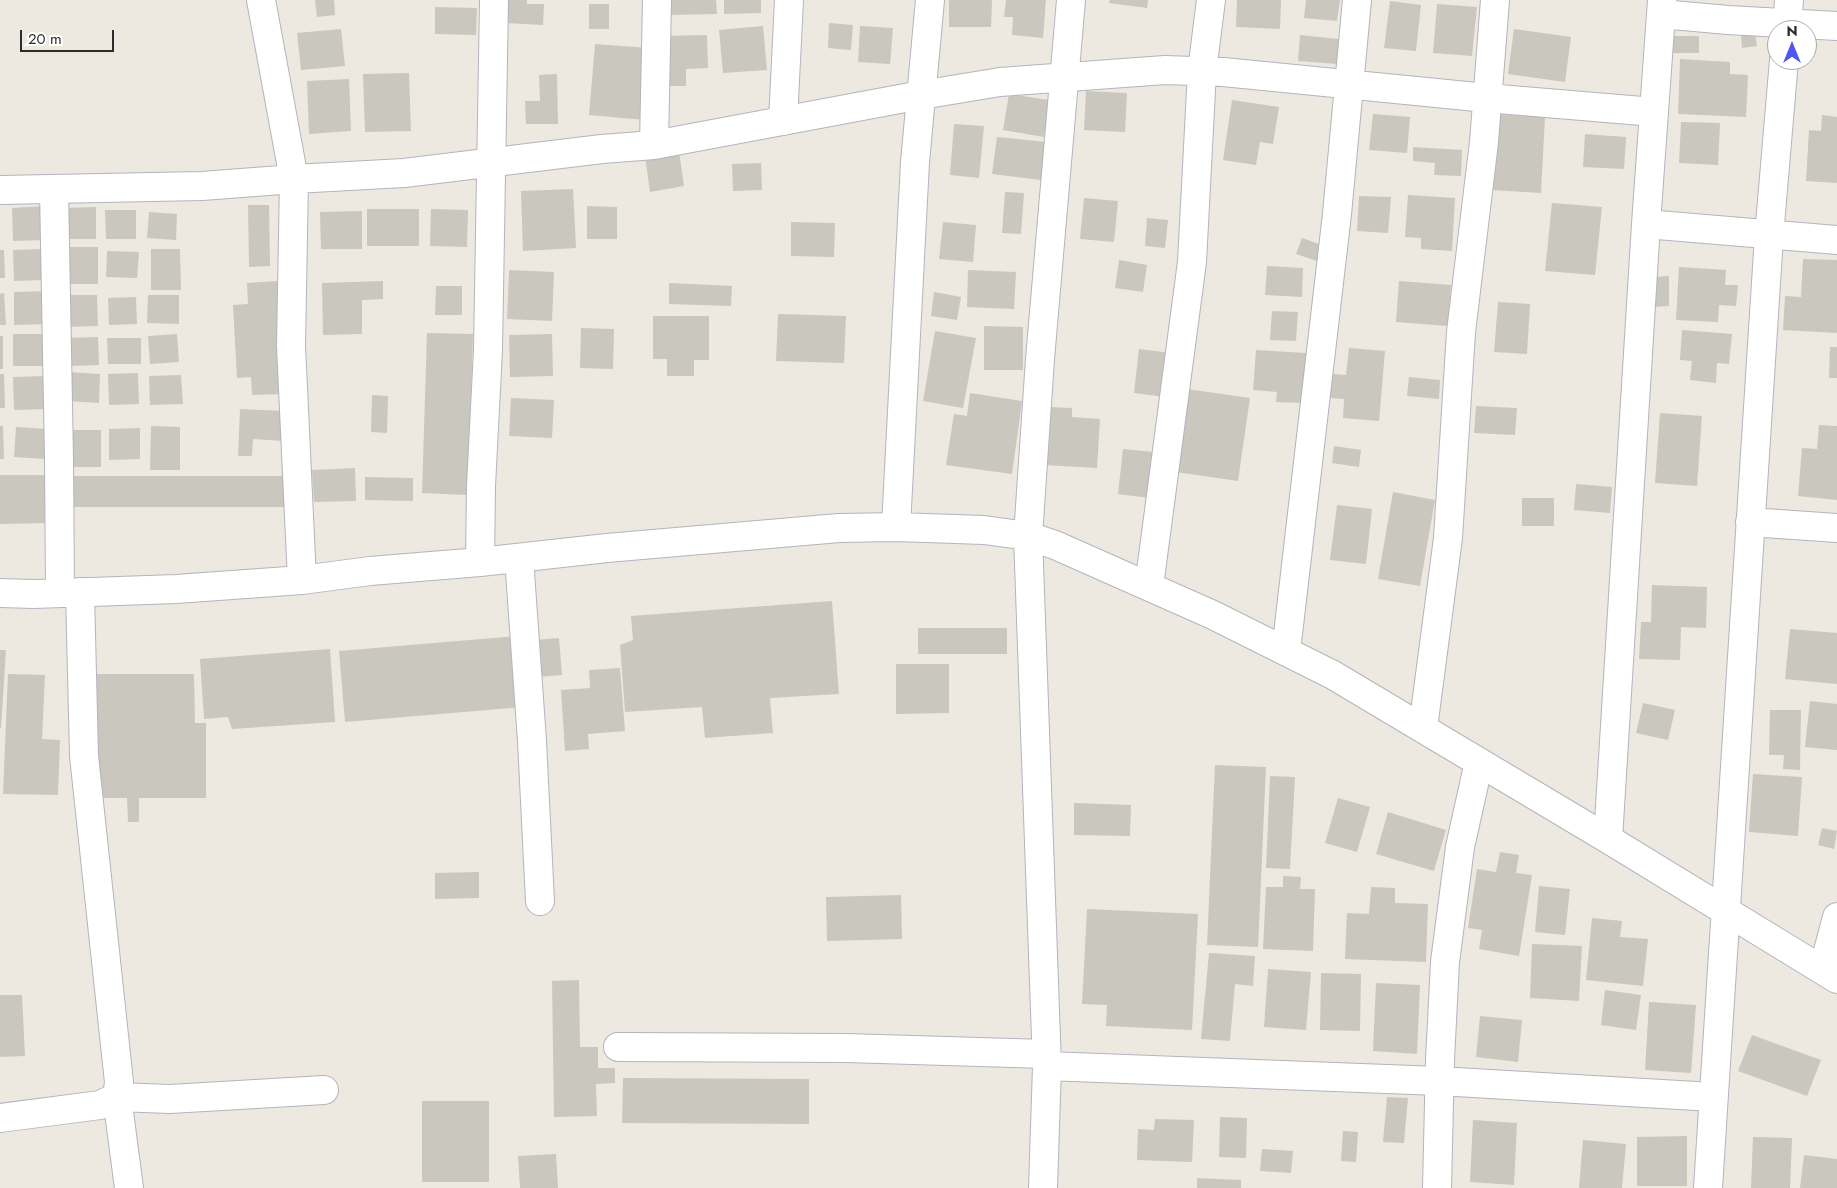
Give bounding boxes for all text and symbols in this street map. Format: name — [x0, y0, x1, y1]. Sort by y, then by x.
scale bar — [22, 20, 116, 52]
north arrow — [1767, 20, 1817, 70]
text: N — [1786, 21, 1798, 41]
text: 20 m — [28, 28, 62, 50]

